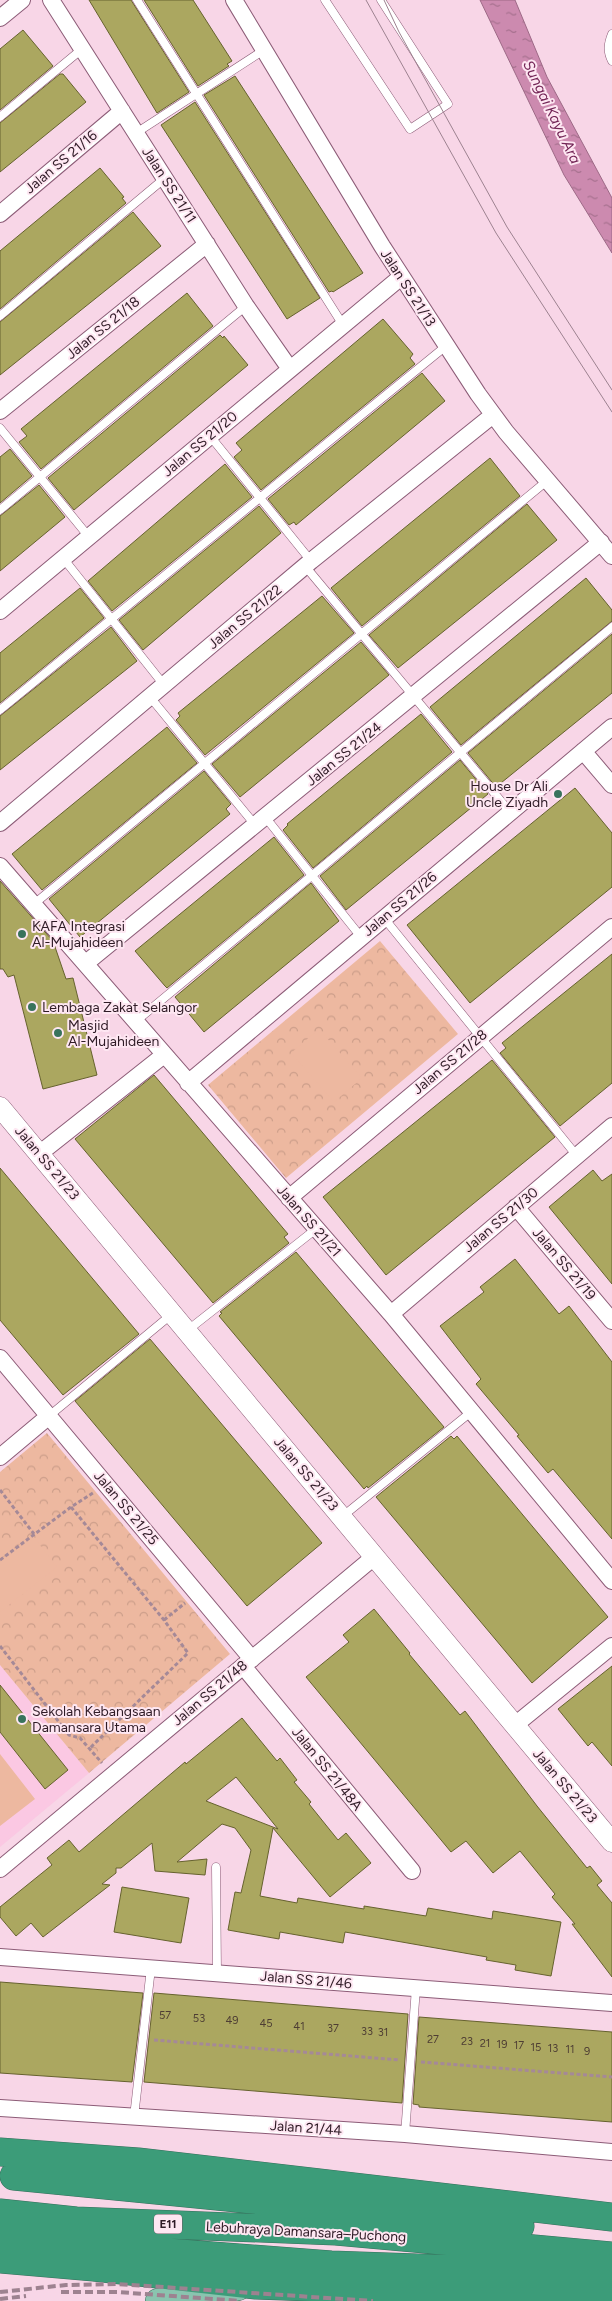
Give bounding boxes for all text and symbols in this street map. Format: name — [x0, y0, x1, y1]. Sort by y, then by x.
water label: Sungai Kayu Ara — [519, 57, 585, 167]
street label: Jalan SS 21/16 — [21, 127, 101, 197]
street label: Jalan SS 21/11 — [138, 144, 200, 226]
street label: Jalan SS 21/13 — [377, 246, 439, 330]
street label: Jalan SS 21/18 — [63, 293, 143, 363]
street label: Jalan SS 21/20 — [159, 408, 241, 480]
street label: Jalan SS 21/22 — [205, 581, 285, 653]
street label: Jalan SS 21/24 — [303, 718, 385, 790]
place label: House Dr Ali Uncle Ziyadh — [466, 778, 548, 811]
marker: House Dr Ali Uncle Ziyadh — [552, 788, 564, 800]
street label: Jalan SS 21/26 — [360, 868, 440, 940]
place label: KAFA Integrasi Al-Mujahideen — [32, 918, 125, 951]
marker: KAFA Integrasi Al-Mujahideen — [16, 928, 28, 940]
place label: Lembaga Zakat Selangor — [42, 999, 197, 1016]
marker: Lembaga Zakat Selangor — [26, 1001, 38, 1013]
place label: Masjid Al-Mujahideen — [68, 1017, 160, 1050]
street label: Jalan SS 21/28 — [409, 1026, 491, 1098]
marker: Masjid Al-Mujahideen — [52, 1027, 64, 1039]
street label: Jalan SS 21/23 — [11, 1123, 83, 1203]
street label: Jalan SS 21/21 — [273, 1182, 345, 1260]
street label: Jalan SS 21/30 — [460, 1184, 542, 1256]
street label: Jalan SS 21/19 — [529, 1224, 599, 1304]
street label: Jalan SS 21/23 — [270, 1434, 342, 1514]
street label: Jalan SS 21/25 — [90, 1468, 162, 1548]
street label: Jalan SS 21/48 — [169, 1657, 251, 1729]
place label: Sekolah Kebangsaan Damansara Utama — [32, 1703, 161, 1736]
marker: Sekolah Kebangsaan Damansara Utama — [16, 1713, 28, 1725]
street label: Jalan SS 21/48A — [288, 1724, 366, 1815]
street label: Jalan SS 21/23 — [529, 1746, 601, 1826]
street label: Jalan SS 21/46 — [259, 1968, 353, 1992]
house number: 57 — [159, 2009, 171, 2022]
house number: 53 — [193, 2012, 205, 2025]
house number: 49 — [225, 2014, 239, 2027]
house number: 45 — [259, 2017, 273, 2030]
house number: 41 — [293, 2020, 305, 2033]
house number: 37 — [327, 2022, 339, 2035]
house number: 33 — [361, 2025, 373, 2038]
house number: 31 — [378, 2026, 388, 2039]
house number: 27 — [427, 2033, 439, 2046]
house number: 23 — [461, 2035, 473, 2048]
house number: 21 — [480, 2037, 490, 2050]
house number: 19 — [497, 2038, 507, 2051]
house number: 17 — [514, 2039, 524, 2052]
house number: 15 — [531, 2041, 541, 2054]
house number: 13 — [548, 2042, 558, 2055]
house number: 11 — [565, 2043, 575, 2056]
house number: 9 — [584, 2045, 590, 2058]
street label: Jalan 21/44 — [269, 2117, 343, 2139]
road number: E11 — [154, 2214, 182, 2234]
street label: Lebuhraya Damansara–Puchong — [205, 2218, 407, 2246]

